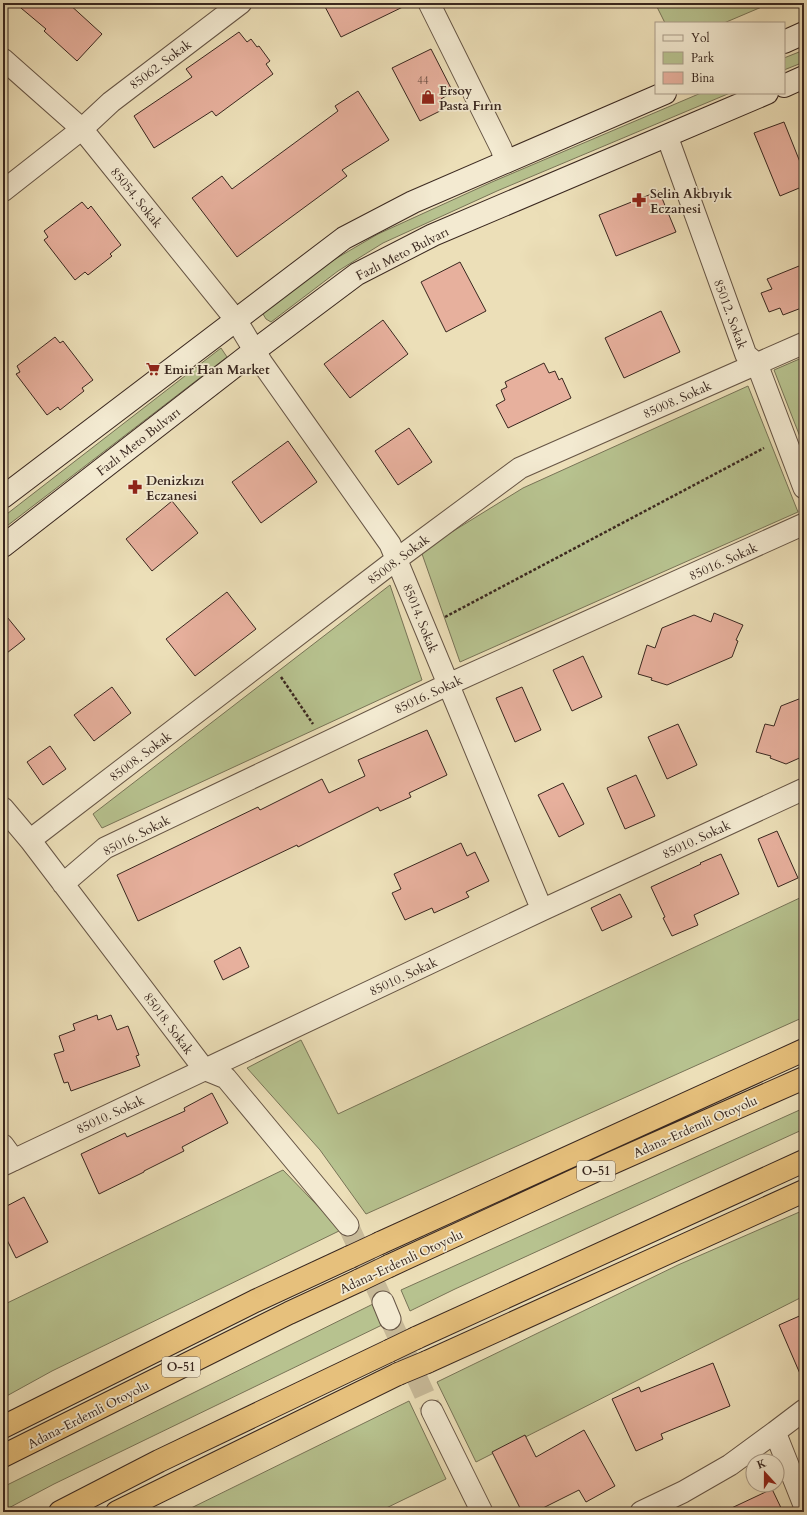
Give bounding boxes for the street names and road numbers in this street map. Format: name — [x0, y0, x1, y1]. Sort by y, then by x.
street label: 85062. Sokak — [126, 36, 195, 94]
street label: 85054. Sokak — [106, 164, 166, 232]
street label: Fazlı Meto Bulvarı — [353, 223, 452, 285]
street label: 85012. Sokak — [709, 277, 751, 352]
street label: 85008. Sokak — [640, 377, 715, 423]
street label: Fazlı Meto Bulvarı — [93, 403, 185, 480]
street label: 85008. Sokak — [364, 531, 433, 589]
street label: 85016. Sokak — [686, 539, 761, 585]
street label: 85014. Sokak — [398, 581, 442, 656]
street label: 85016. Sokak — [391, 671, 465, 719]
street label: 85008. Sokak — [106, 728, 175, 786]
street label: 85016. Sokak — [100, 811, 173, 861]
street label: 85010. Sokak — [659, 816, 733, 864]
street label: 85010. Sokak — [366, 953, 440, 1001]
street label: 85018. Sokak — [139, 989, 197, 1058]
street label: 85010. Sokak — [73, 1091, 147, 1139]
street label: Adana-Erdemli Otoyolu — [630, 1091, 760, 1162]
road number: O-51 — [577, 1161, 615, 1181]
street label: Adana-Erdemli Otoyolu — [337, 1225, 466, 1298]
road number: O-51 — [162, 1357, 200, 1377]
street label: Adana-Erdemli Otoyolu — [25, 1376, 152, 1453]

